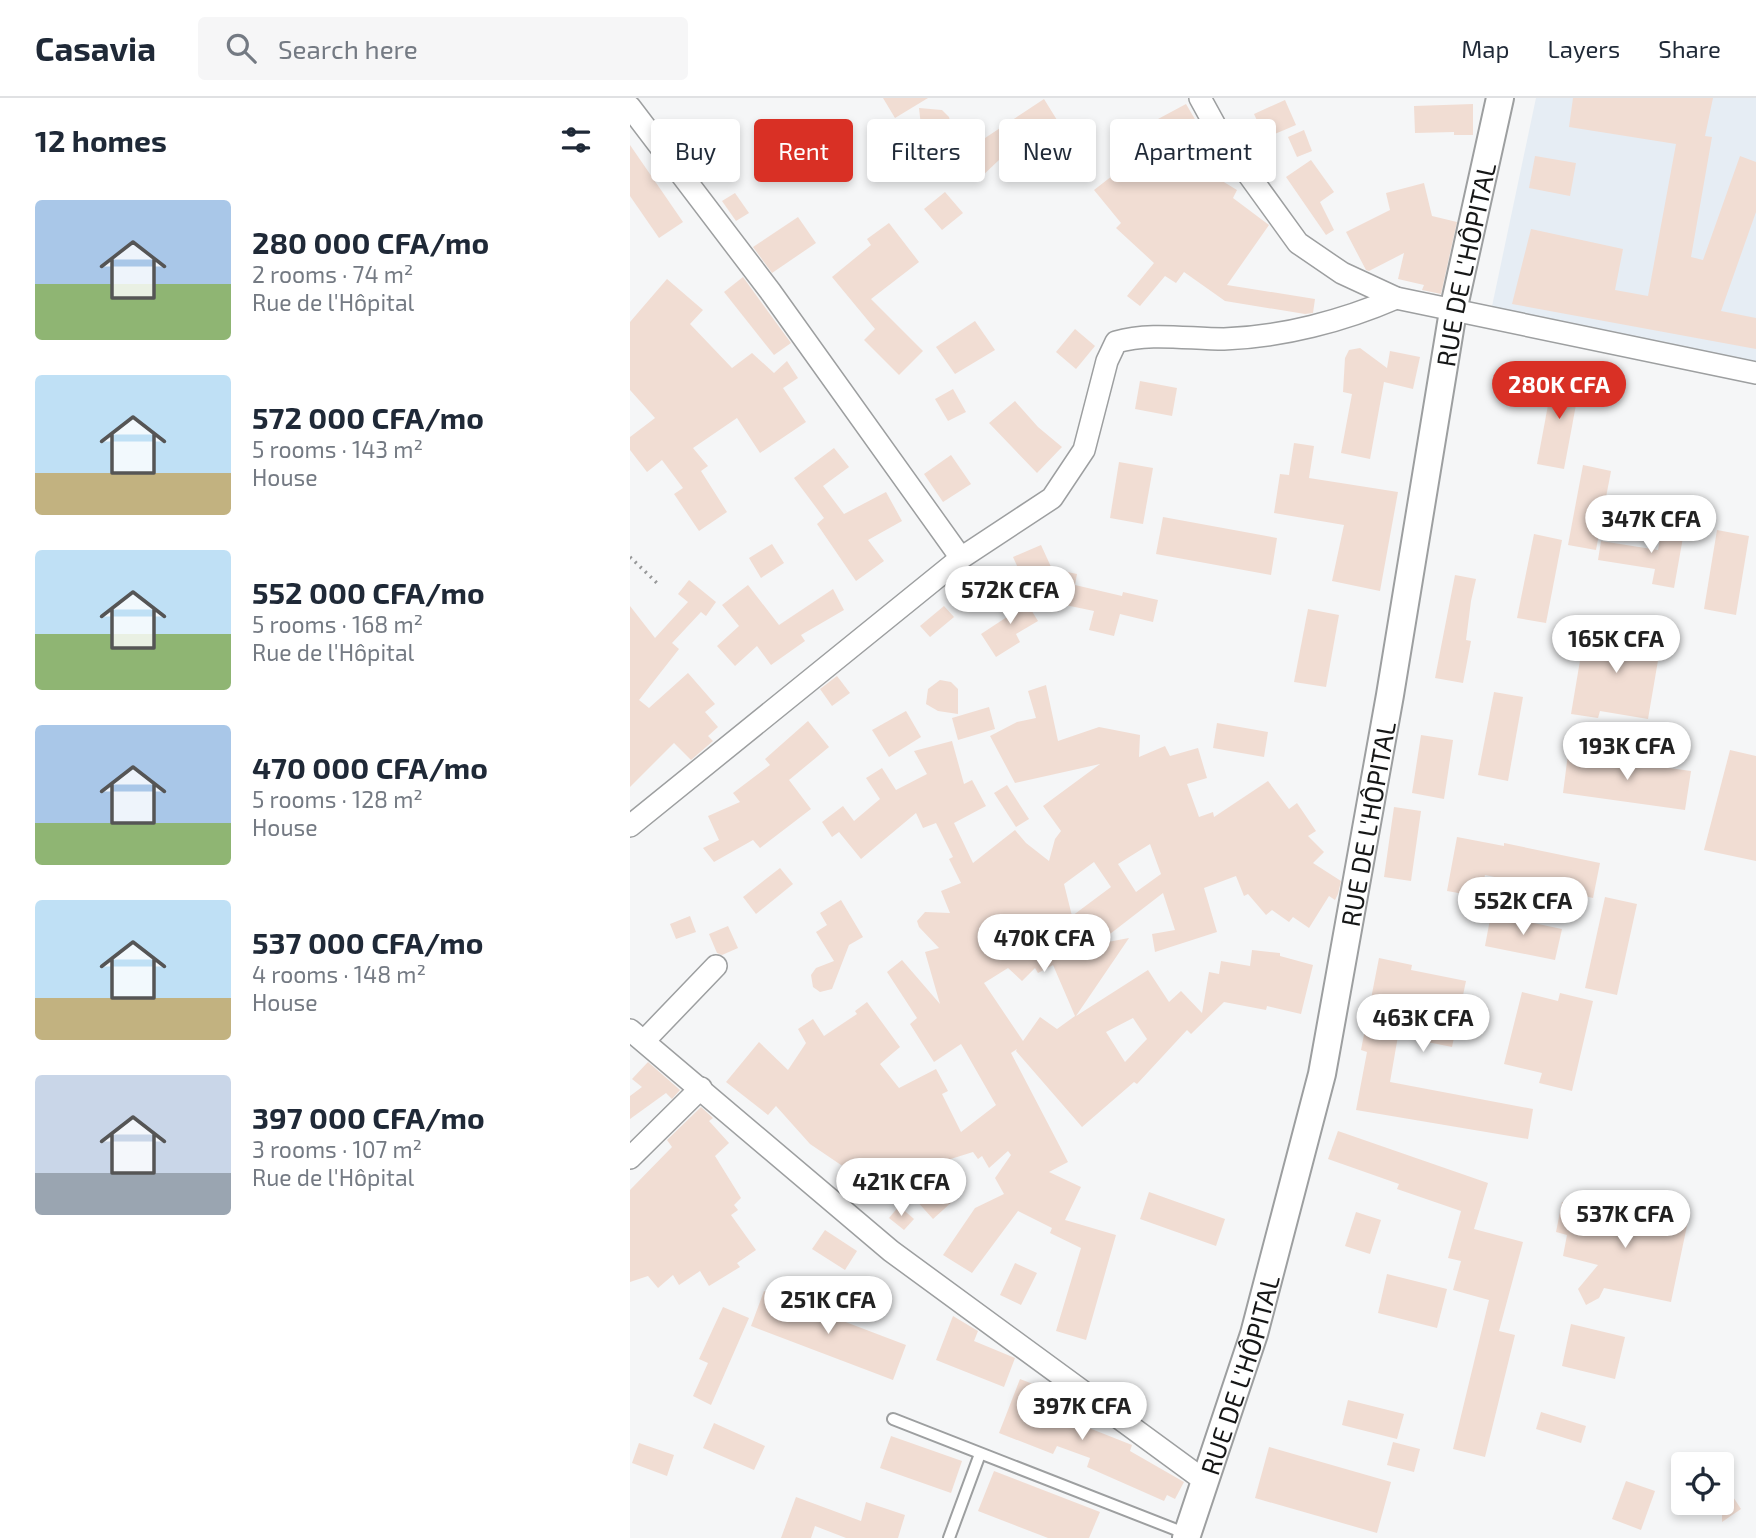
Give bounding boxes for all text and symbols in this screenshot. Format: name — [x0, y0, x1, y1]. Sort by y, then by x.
search box — [198, 17, 688, 80]
text: Casavia — [35, 28, 156, 68]
icon: search — [222, 29, 260, 67]
text: Search here — [278, 33, 418, 64]
text: Map — [1461, 34, 1509, 63]
text: Layers — [1547, 34, 1620, 63]
text: Share — [1658, 34, 1721, 63]
chip: Buy — [651, 119, 740, 182]
chip: Rent — [754, 119, 853, 182]
chip: Filters — [867, 119, 985, 182]
chip: New — [999, 119, 1096, 182]
chip: Apartment — [1110, 119, 1276, 182]
icon: filters — [557, 121, 595, 159]
text: 12 homes — [35, 122, 167, 158]
street label: RUE DE L'HÔPITAL — [1429, 159, 1501, 369]
text: 280 000 CFA/mo — [252, 224, 489, 260]
icon: home — [91, 228, 175, 312]
text: 2 rooms · 74 m² — [252, 260, 413, 288]
text: Rue de l'Hôpital — [252, 288, 414, 316]
pin: 280K CFA — [1487, 362, 1631, 421]
text: 280K CFA — [1508, 370, 1610, 398]
text: 572 000 CFA/mo — [252, 399, 484, 435]
icon: home — [91, 403, 175, 487]
text: 5 rooms · 143 m² — [252, 435, 423, 463]
text: House — [252, 463, 318, 491]
pin: 347K CFA — [1579, 496, 1723, 555]
text: 347K CFA — [1601, 504, 1701, 532]
pin: 572K CFA — [938, 566, 1082, 626]
text: 552 000 CFA/mo — [252, 574, 485, 610]
text: 572K CFA — [961, 575, 1059, 603]
icon: home — [91, 578, 175, 662]
text: 5 rooms · 168 m² — [252, 610, 423, 638]
pin: 165K CFA — [1544, 616, 1688, 675]
text: 165K CFA — [1568, 624, 1664, 652]
text: Rue de l'Hôpital — [252, 638, 414, 666]
street label: RUE DE L'HÔPITAL — [1333, 719, 1401, 929]
pin: 193K CFA — [1555, 722, 1699, 782]
text: 193K CFA — [1579, 731, 1675, 759]
text: 470 000 CFA/mo — [252, 749, 488, 785]
icon: home — [91, 753, 175, 837]
text: 5 rooms · 128 m² — [252, 785, 423, 813]
text: House — [252, 813, 318, 841]
pin: 552K CFA — [1451, 878, 1595, 937]
text: 552K CFA — [1474, 886, 1572, 914]
pin: 470K CFA — [972, 914, 1116, 974]
text: 470K CFA — [994, 923, 1094, 951]
text: 537 000 CFA/mo — [252, 924, 483, 960]
icon: home — [91, 928, 175, 1012]
text: 4 rooms · 148 m² — [252, 960, 426, 988]
text: House — [252, 988, 318, 1016]
pin: 463K CFA — [1351, 995, 1495, 1054]
text: 463K CFA — [1373, 1003, 1473, 1031]
text: 397 000 CFA/mo — [252, 1099, 485, 1135]
icon: home — [91, 1103, 175, 1187]
text: 3 rooms · 107 m² — [252, 1135, 422, 1163]
pin: 421K CFA — [829, 1158, 973, 1218]
text: Rue de l'Hôpital — [252, 1163, 414, 1191]
text: 421K CFA — [852, 1167, 950, 1195]
pin: 537K CFA — [1553, 1190, 1697, 1250]
text: 537K CFA — [1576, 1199, 1674, 1227]
street label: RUE DE L'HÔPITAL — [1193, 1271, 1284, 1478]
pin: 251K CFA — [756, 1276, 900, 1336]
text: 251K CFA — [780, 1285, 876, 1313]
pin: 397K CFA — [1010, 1382, 1154, 1442]
text: 397K CFA — [1033, 1391, 1131, 1419]
map controls — [1671, 1452, 1734, 1515]
button: locate — [1671, 1452, 1734, 1515]

